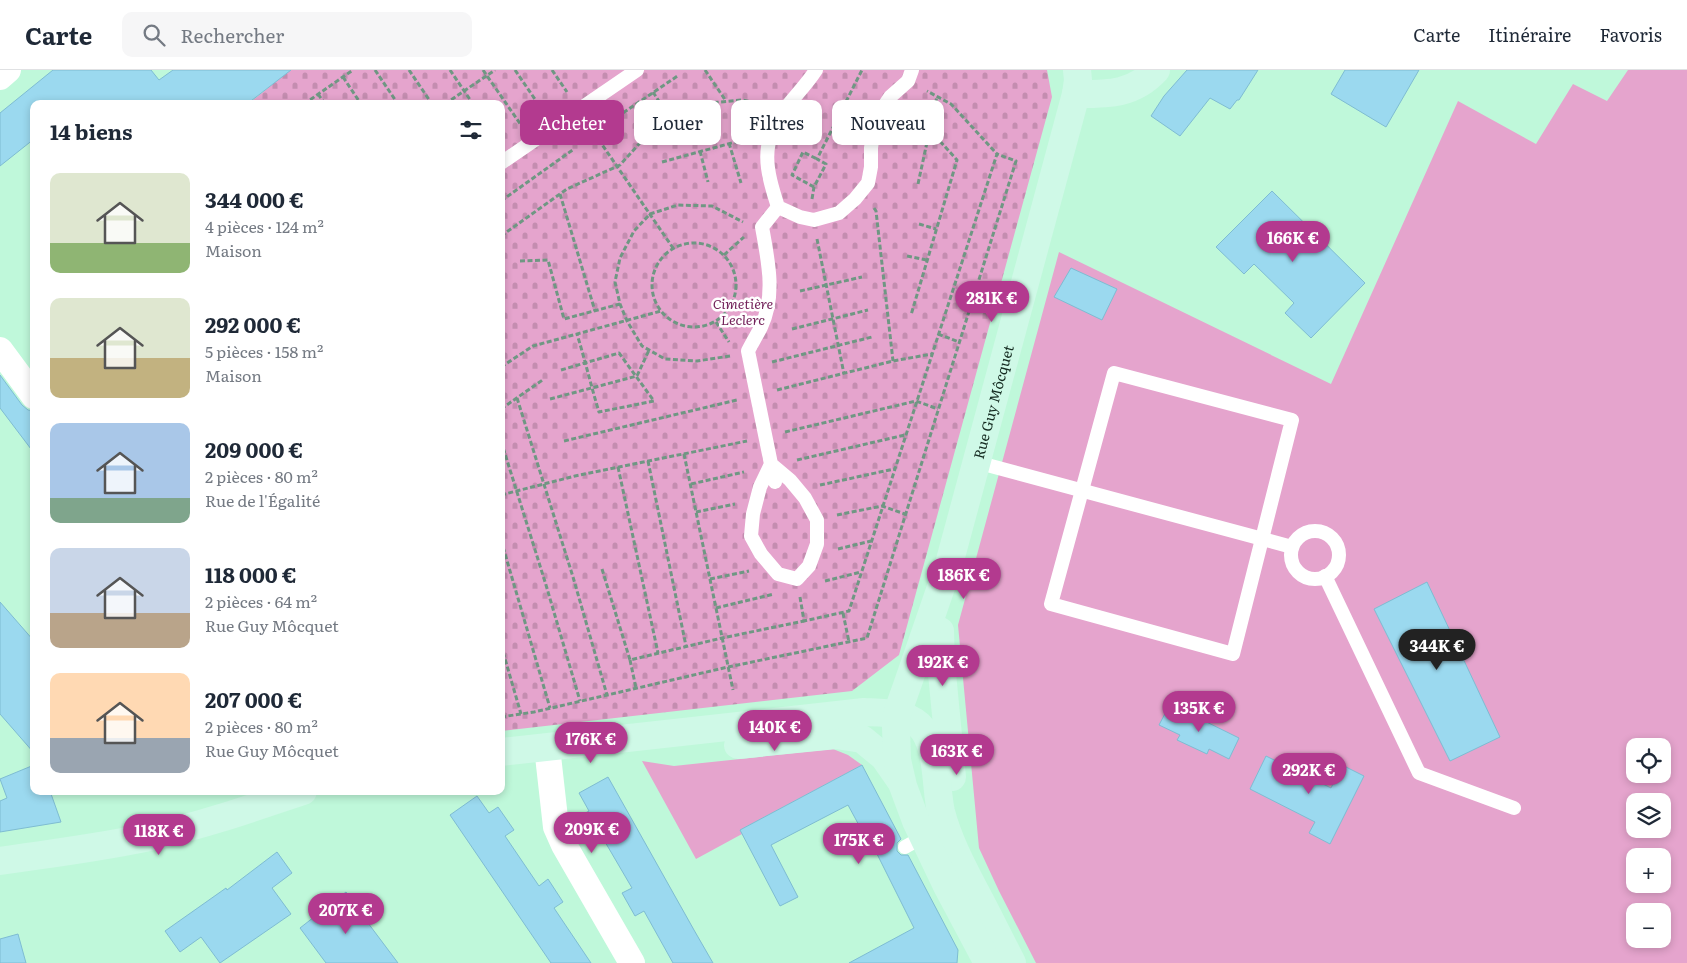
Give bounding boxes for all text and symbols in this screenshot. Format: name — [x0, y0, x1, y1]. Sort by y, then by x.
search box — [122, 12, 472, 57]
text: Carte — [25, 17, 92, 52]
icon: search — [140, 21, 168, 49]
text: Rechercher — [180, 21, 284, 49]
text: Carte — [1413, 21, 1460, 48]
text: Itinéraire — [1488, 21, 1571, 48]
text: Favoris — [1599, 21, 1662, 48]
chip: Acheter — [520, 100, 624, 145]
chip: Louer — [634, 100, 721, 145]
chip: Filtres — [731, 100, 822, 145]
chip: Nouveau — [832, 100, 944, 145]
text: 14 biens — [50, 115, 133, 146]
icon: filters — [457, 116, 485, 144]
text: 344 000 € — [205, 183, 304, 214]
icon: home — [90, 193, 150, 253]
text: 4 pièces · 124 m² — [205, 214, 324, 238]
pin: 166K € — [1252, 220, 1334, 263]
text: 166K € — [1267, 225, 1319, 249]
text: Maison — [205, 238, 262, 262]
pin: 281K € — [951, 280, 1033, 323]
text: 281K € — [966, 285, 1018, 309]
park label: Cimetière Leclerc — [713, 293, 774, 329]
text: 292 000 € — [205, 308, 301, 339]
icon: home — [90, 318, 150, 378]
text: 5 pièces · 158 m² — [205, 339, 323, 363]
street label: Rue Guy Môcquet — [968, 342, 1018, 461]
text: Maison — [205, 363, 262, 387]
text: 209 000 € — [205, 433, 303, 464]
icon: home — [90, 443, 150, 503]
text: 2 pièces · 80 m² — [205, 464, 318, 488]
text: Rue de l'Égalité — [205, 488, 320, 512]
text: 118 000 € — [205, 558, 297, 589]
pin: 186K € — [923, 558, 1005, 600]
text: 186K € — [938, 562, 990, 586]
icon: home — [90, 568, 150, 628]
text: 2 pièces · 64 m² — [205, 589, 317, 613]
text: Rue Guy Môcquet — [205, 613, 339, 637]
pin: 344K € — [1396, 628, 1478, 671]
text: 344K € — [1409, 633, 1465, 657]
pin: 192K € — [902, 644, 984, 687]
text: 192K € — [917, 649, 969, 673]
text: 207 000 € — [205, 683, 302, 714]
pin: 135K € — [1158, 690, 1240, 733]
icon: home — [90, 693, 150, 753]
text: 135K € — [1173, 695, 1225, 719]
pin: 140K € — [734, 710, 816, 752]
text: 2 pièces · 80 m² — [205, 714, 318, 738]
text: 140K € — [749, 714, 801, 738]
pin: 176K € — [550, 722, 632, 764]
text: 176K € — [566, 726, 616, 750]
pin: 163K € — [916, 734, 998, 776]
text: Rue Guy Môcquet — [205, 738, 339, 762]
text: 163K € — [931, 738, 983, 762]
map controls — [1626, 738, 1671, 948]
button: locate — [1626, 738, 1671, 783]
pin: 292K € — [1268, 752, 1350, 795]
text: 292K € — [1282, 757, 1336, 781]
button: layers — [1626, 793, 1671, 838]
pin: 209K € — [551, 812, 633, 854]
pin: 118K € — [118, 814, 200, 856]
text: 209K € — [565, 816, 619, 840]
text: 118K € — [134, 818, 184, 842]
pin: 175K € — [818, 822, 900, 865]
text: 175K € — [834, 827, 884, 851]
button: + — [1626, 848, 1671, 893]
pin: 207K € — [305, 892, 387, 935]
text: 207K € — [319, 897, 373, 921]
button: − — [1626, 903, 1671, 948]

